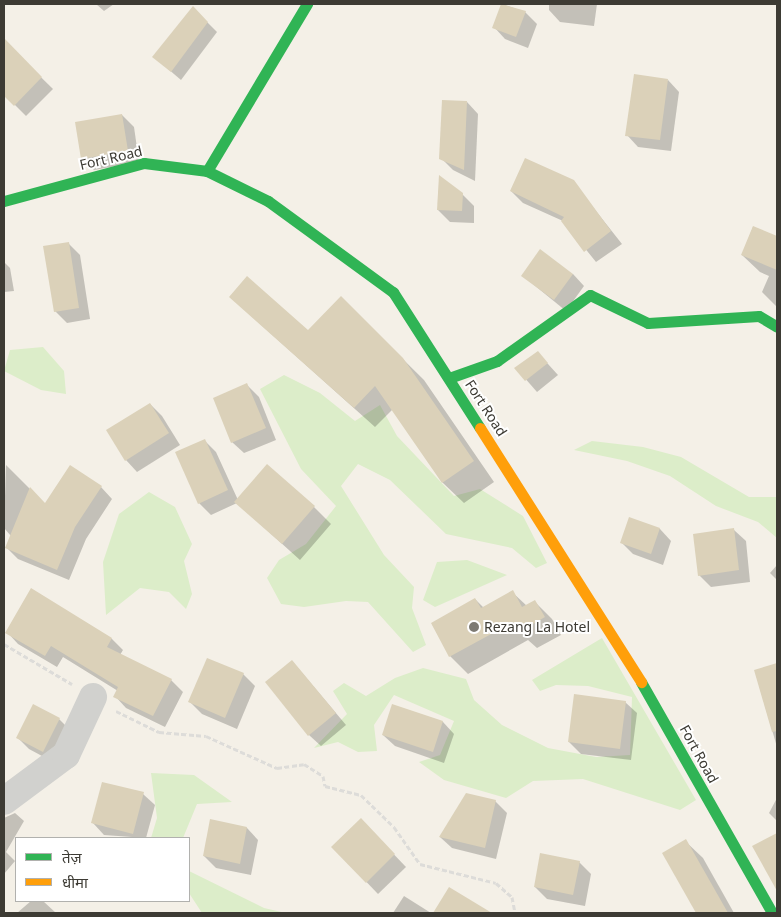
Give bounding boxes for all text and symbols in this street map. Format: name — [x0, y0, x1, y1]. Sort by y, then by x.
street label: Fort Road — [78, 143, 144, 173]
street label: Fort Road — [462, 377, 510, 439]
place label: Rezang La Hotel — [484, 619, 590, 635]
marker: Rezang La Hotel — [468, 621, 480, 633]
street label: Fort Road — [676, 722, 722, 786]
legend — [15, 837, 190, 902]
text: तेज़ — [62, 847, 82, 867]
text: धीमा — [62, 872, 88, 892]

